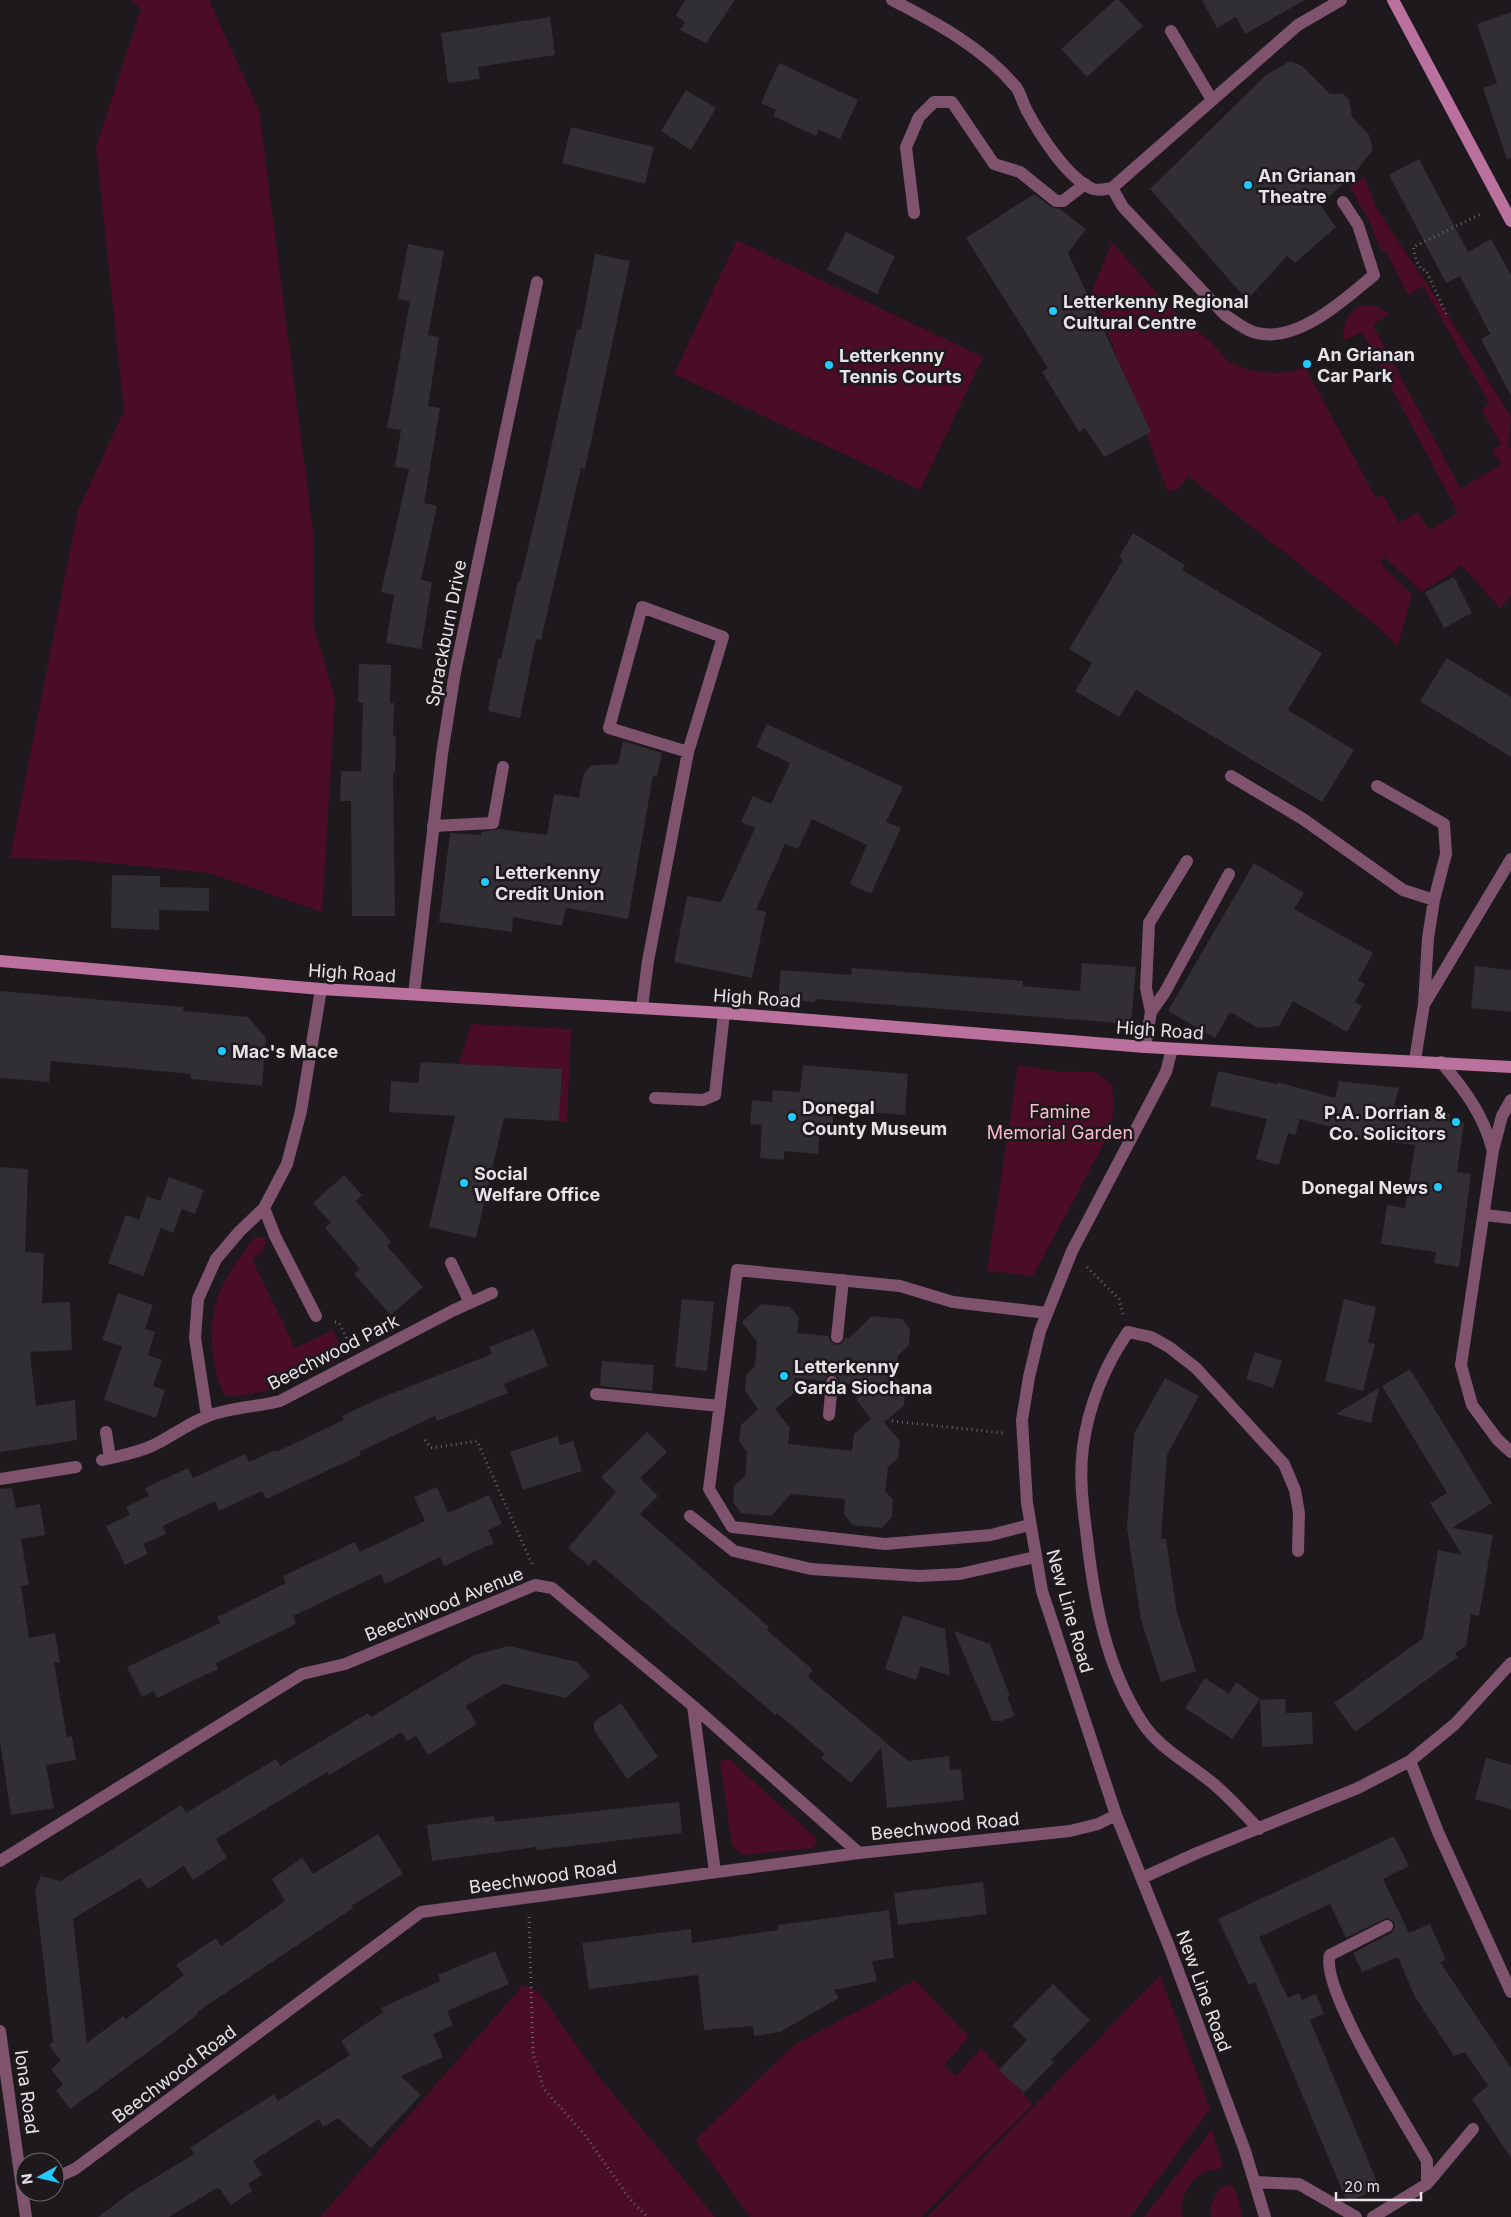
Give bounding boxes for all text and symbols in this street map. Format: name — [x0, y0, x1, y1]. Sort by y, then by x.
place label: An Grianan Theatre — [1258, 165, 1356, 207]
marker: An Grianan Theatre — [1242, 179, 1254, 191]
place label: Letterkenny Regional Cultural Centre — [1063, 291, 1249, 333]
marker: Letterkenny Regional Cultural Centre — [1047, 305, 1059, 317]
place label: An Grianan Car Park — [1317, 344, 1415, 386]
place label: Letterkenny Tennis Courts — [839, 345, 962, 387]
marker: An Grianan Car Park — [1301, 358, 1313, 370]
marker: Letterkenny Tennis Courts — [823, 359, 835, 371]
street label: Sprackburn Drive — [422, 558, 470, 708]
place label: Letterkenny Credit Union — [495, 862, 605, 904]
marker: Letterkenny Credit Union — [479, 876, 491, 888]
street label: High Road — [307, 959, 397, 987]
street label: High Road — [712, 984, 802, 1012]
street label: High Road — [1115, 1016, 1205, 1044]
place label: Mac's Mace — [232, 1041, 339, 1062]
marker: Mac's Mace — [216, 1045, 228, 1057]
place label: Donegal County Museum — [802, 1097, 947, 1139]
park label: Famine Memorial Garden — [987, 1101, 1133, 1143]
place label: P.A. Dorrian & Co. Solicitors — [1324, 1102, 1446, 1144]
marker: Donegal County Museum — [786, 1111, 798, 1123]
marker: P.A. Dorrian & Co. Solicitors — [1450, 1116, 1462, 1128]
place label: Social Welfare Office — [474, 1163, 601, 1205]
marker: Social Welfare Office — [458, 1177, 470, 1189]
place label: Donegal News — [1301, 1177, 1428, 1198]
marker: Donegal News — [1432, 1181, 1444, 1193]
street label: Beechwood Park — [264, 1310, 402, 1394]
place label: Letterkenny Garda Siochana — [794, 1356, 933, 1398]
marker: Letterkenny Garda Siochana — [778, 1370, 790, 1382]
street label: New Line Road — [1042, 1547, 1098, 1675]
street label: Beechwood Avenue — [362, 1563, 526, 1645]
street label: Beechwood Road — [870, 1808, 1020, 1844]
street label: Beechwood Road — [468, 1856, 618, 1898]
street label: New Line Road — [1172, 1927, 1236, 2055]
street label: Beechwood Road — [108, 2021, 240, 2127]
street label: Iona Road — [11, 2049, 43, 2135]
north arrow — [15, 2152, 65, 2202]
scale bar — [1336, 2170, 1421, 2202]
text: N — [17, 2172, 36, 2185]
text: 20 m — [1344, 2177, 1380, 2196]

